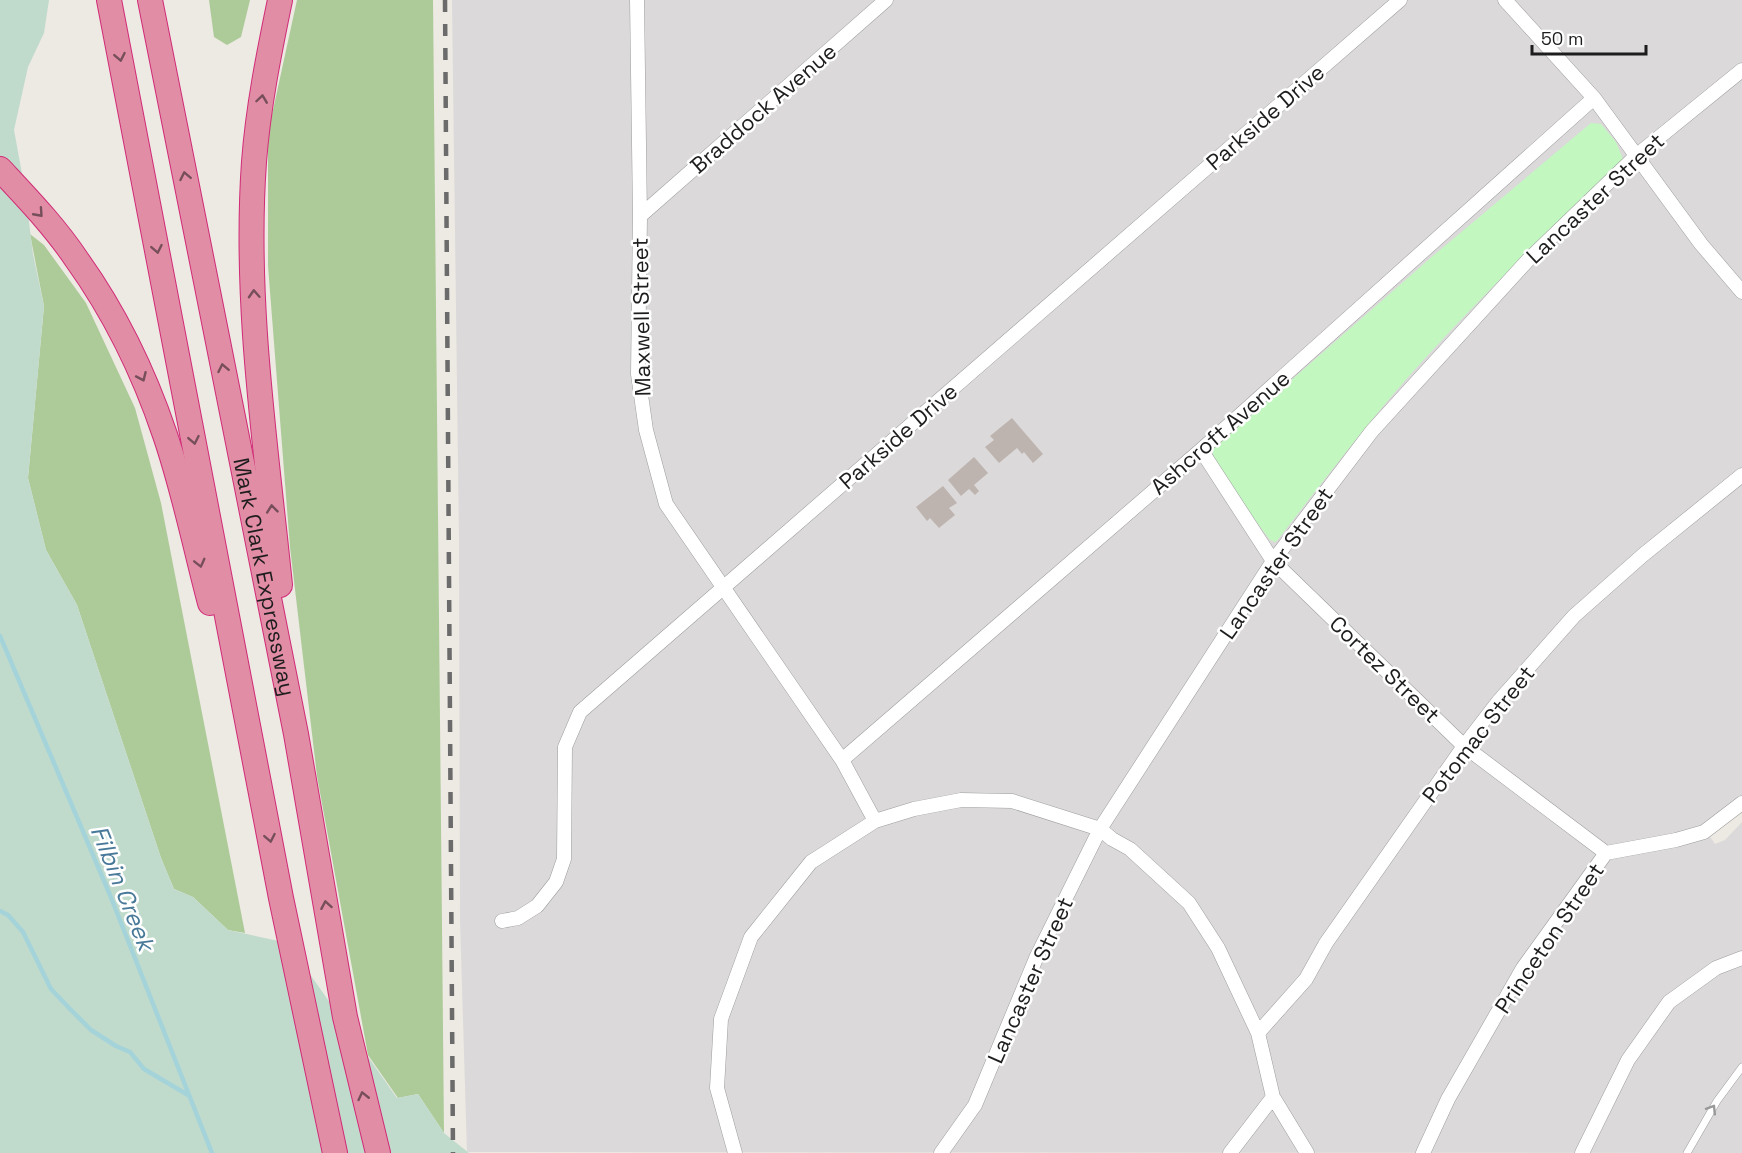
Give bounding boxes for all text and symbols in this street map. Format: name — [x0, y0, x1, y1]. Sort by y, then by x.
scale bar — [1532, 18, 1646, 56]
text: 50 m — [1541, 27, 1583, 50]
street label: Braddock Avenue — [684, 37, 842, 179]
one-way arrow — [113, 52, 126, 62]
street label: Parkside Drive — [1200, 58, 1330, 176]
one-way arrow — [256, 95, 268, 104]
street label: Lancaster Street — [1520, 127, 1670, 269]
one-way arrow — [179, 172, 192, 182]
one-way arrow — [32, 206, 43, 217]
street label: Maxwell Street — [626, 237, 656, 397]
one-way arrow — [150, 244, 163, 254]
one-way arrow — [248, 289, 261, 298]
one-way arrow — [217, 363, 230, 373]
street label: Ashcroft Avenue — [1145, 364, 1295, 500]
one-way arrow — [135, 371, 147, 382]
street label: Parkside Drive — [833, 377, 963, 495]
one-way arrow — [187, 435, 200, 445]
street label: Mark Clark Expressway — [227, 455, 302, 698]
street label: Lancaster Street — [1213, 482, 1339, 644]
one-way arrow — [266, 504, 279, 513]
one-way arrow — [192, 558, 205, 568]
street label: Cortez Street — [1324, 609, 1446, 729]
street label: Potomac Street — [1416, 660, 1540, 808]
water label: Filbin Creek — [84, 821, 163, 958]
one-way arrow — [263, 833, 276, 843]
street label: Princeton Street — [1488, 857, 1610, 1019]
street label: Lancaster Street — [981, 892, 1079, 1068]
one-way arrow — [320, 900, 333, 910]
one-way arrow — [358, 1092, 371, 1102]
one-way arrow — [1705, 1105, 1716, 1116]

